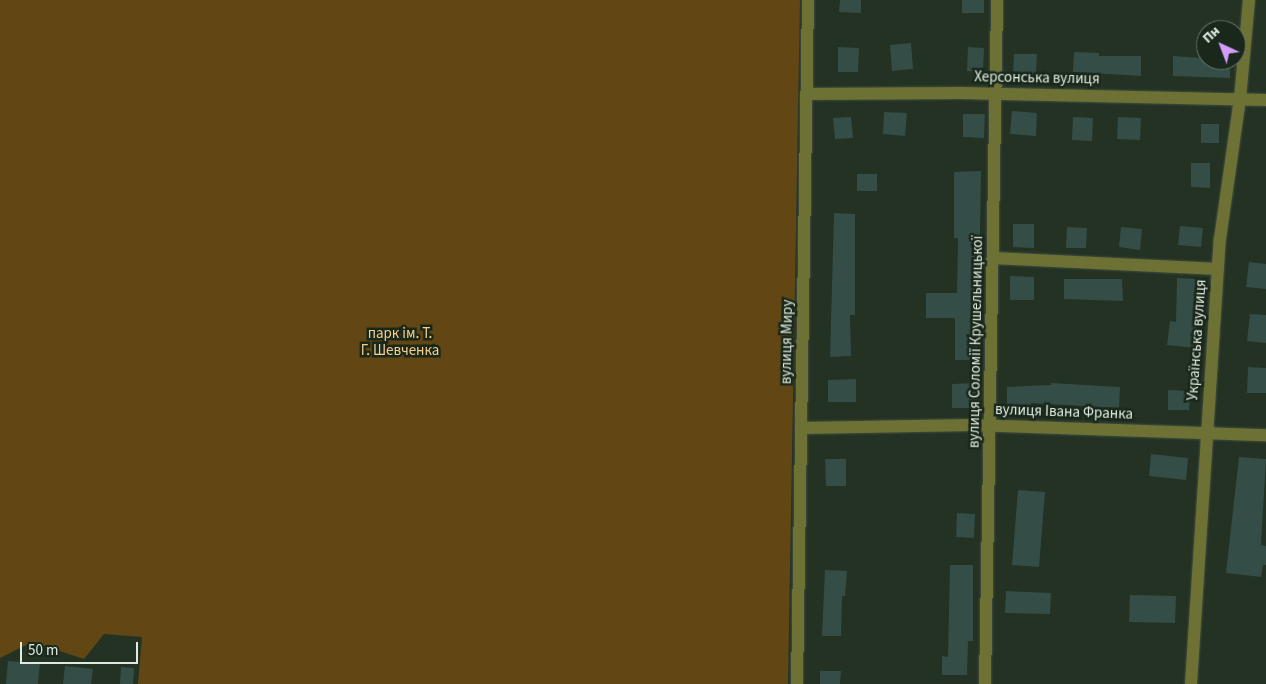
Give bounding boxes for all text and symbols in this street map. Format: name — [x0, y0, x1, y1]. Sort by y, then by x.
north arrow — [1196, 20, 1246, 70]
text: Пн — [1198, 22, 1225, 48]
street label: Херсонська вулиця — [974, 68, 1100, 88]
street label: вулиця Соломії Крушельницької — [965, 236, 987, 448]
street label: Українська вулиця — [1184, 279, 1210, 401]
street label: вулиця Миру — [777, 300, 797, 384]
park label: парк ім. Т. Г. Шевченка — [361, 324, 439, 359]
street label: вулиця Івана Франка — [995, 401, 1133, 423]
scale bar — [22, 632, 140, 664]
text: 50 m — [28, 640, 58, 661]

